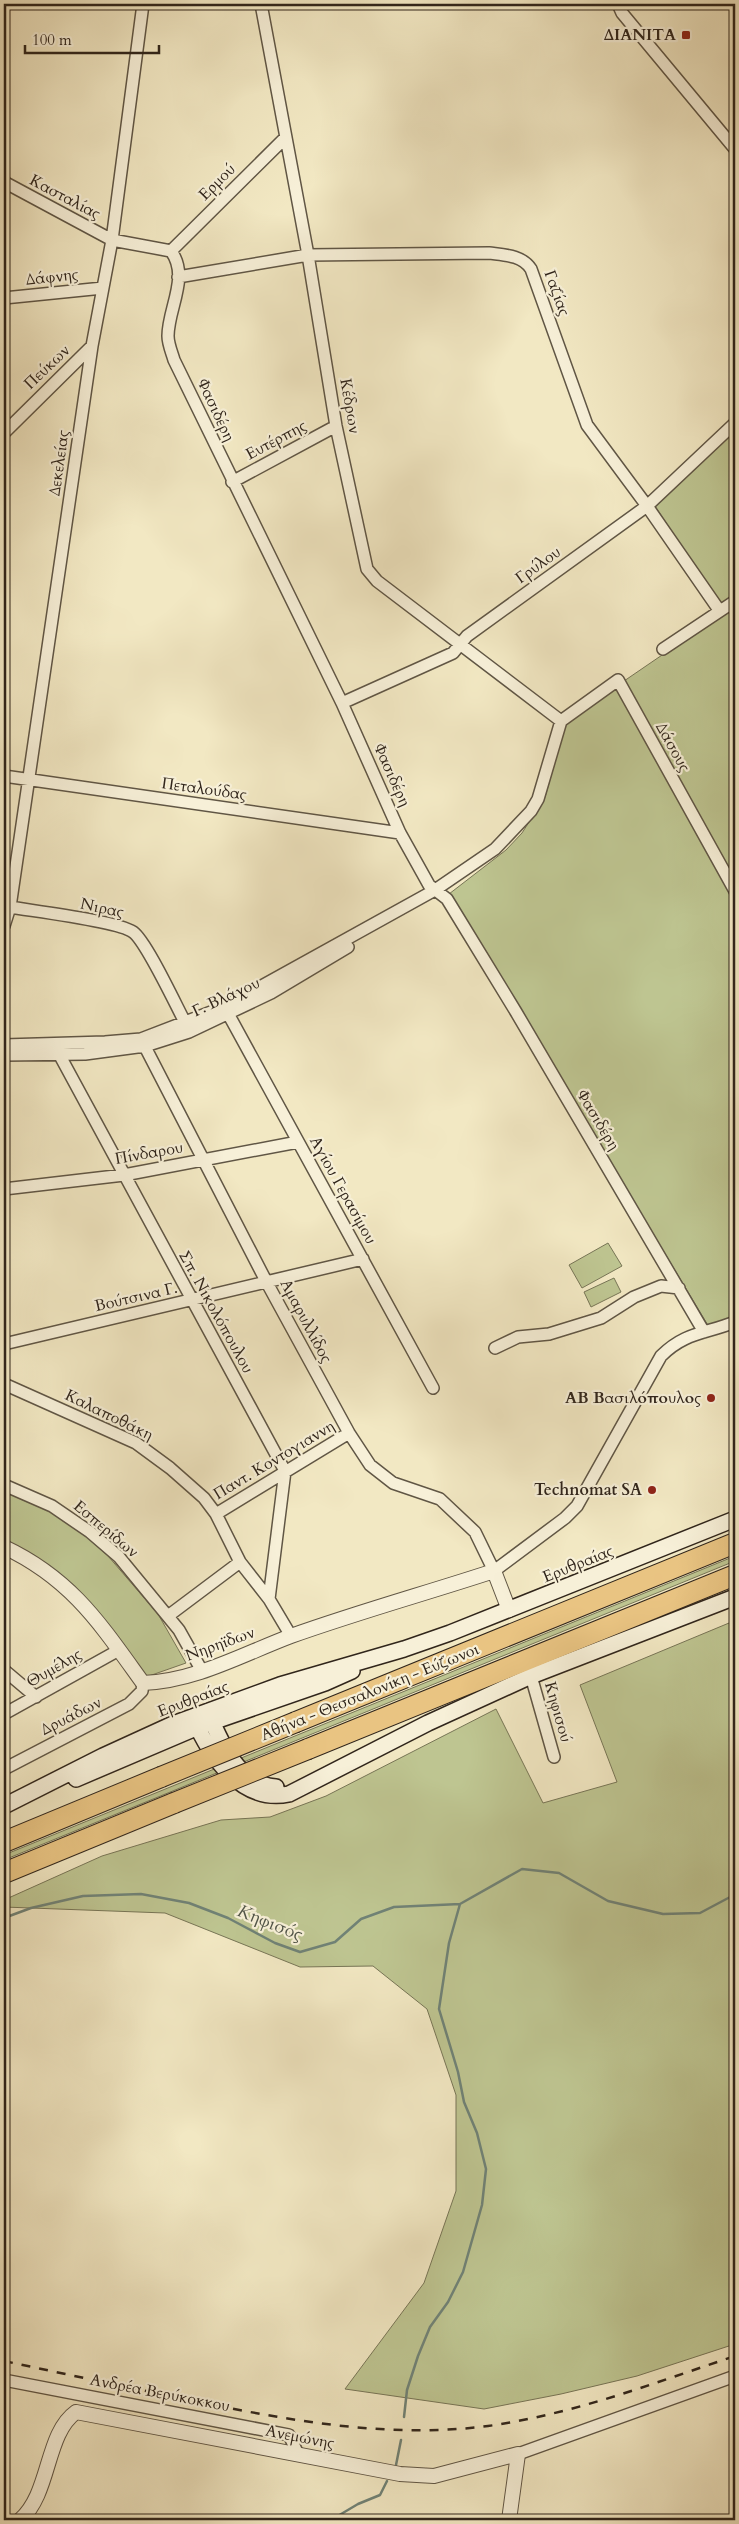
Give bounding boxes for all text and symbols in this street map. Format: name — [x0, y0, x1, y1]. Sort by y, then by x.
scale bar — [25, 22, 159, 54]
place label: ΔΙΑΝΙΤΑ — [604, 24, 676, 46]
marker: ΔΙΑΝΙΤΑ — [680, 29, 692, 41]
text: 100 m — [32, 30, 72, 50]
street label: Ερμού — [194, 159, 240, 205]
street label: Κασταλίας — [26, 169, 104, 225]
street label: Δάφνης — [25, 263, 80, 291]
street label: Γαζίας — [539, 267, 575, 319]
street label: Πεύκων — [19, 340, 75, 394]
street label: Φασιδέρη — [192, 375, 240, 445]
street label: Κέδρων — [334, 377, 366, 435]
street label: Ευτέρπης — [242, 415, 310, 465]
street label: Δεκελείας — [43, 428, 75, 497]
street label: Γρύλου — [511, 541, 565, 589]
street label: Δάσους — [650, 718, 696, 776]
street label: Φασιδέρη — [368, 740, 416, 810]
street label: Πεταλούδας — [160, 772, 248, 806]
street label: Νιρας — [78, 893, 126, 923]
street label: Γ. Βλάχου — [188, 972, 264, 1022]
street label: Φασιδέρη — [571, 1086, 625, 1154]
street label: Αγίου Γερασίμου — [304, 1132, 382, 1248]
street label: Πίνδαρου — [113, 1136, 185, 1170]
street label: Σπ. Νικολόπουλου — [173, 1247, 259, 1377]
street label: Αμαρυλλίδος — [275, 1275, 337, 1367]
street label: Βούτσινα Γ. — [92, 1277, 180, 1317]
street label: Καλαποθάκη — [61, 1384, 157, 1446]
place label: ΑΒ Βασιλόπουλος — [565, 1387, 701, 1409]
marker: ΑΒ Βασιλόπουλος — [705, 1392, 717, 1404]
street label: Παντ. Κοντογιαννη — [209, 1415, 339, 1505]
place label: Technomat SA — [534, 1479, 642, 1501]
marker: Technomat SA — [646, 1484, 658, 1496]
street label: Εσπερίδων — [69, 1495, 143, 1563]
street label: Ερυθραίας — [539, 1540, 617, 1588]
street label: Νηρηϊδων — [182, 1621, 258, 1667]
street label: Αθήνα - Θεσσαλονίκη - Εύζωνοι — [257, 1638, 483, 1746]
street label: Θυμέλης — [22, 1643, 86, 1693]
street label: Ερυθραίας — [154, 1675, 232, 1723]
street label: Κηφισού — [539, 1679, 577, 1745]
street label: Δρυάδων — [37, 1691, 105, 1741]
water label: Κηφισός — [234, 1899, 307, 1947]
street label: Ανδρέα Βερύκοκκου — [88, 2369, 232, 2417]
street label: Ανεμώνης — [264, 2420, 336, 2454]

